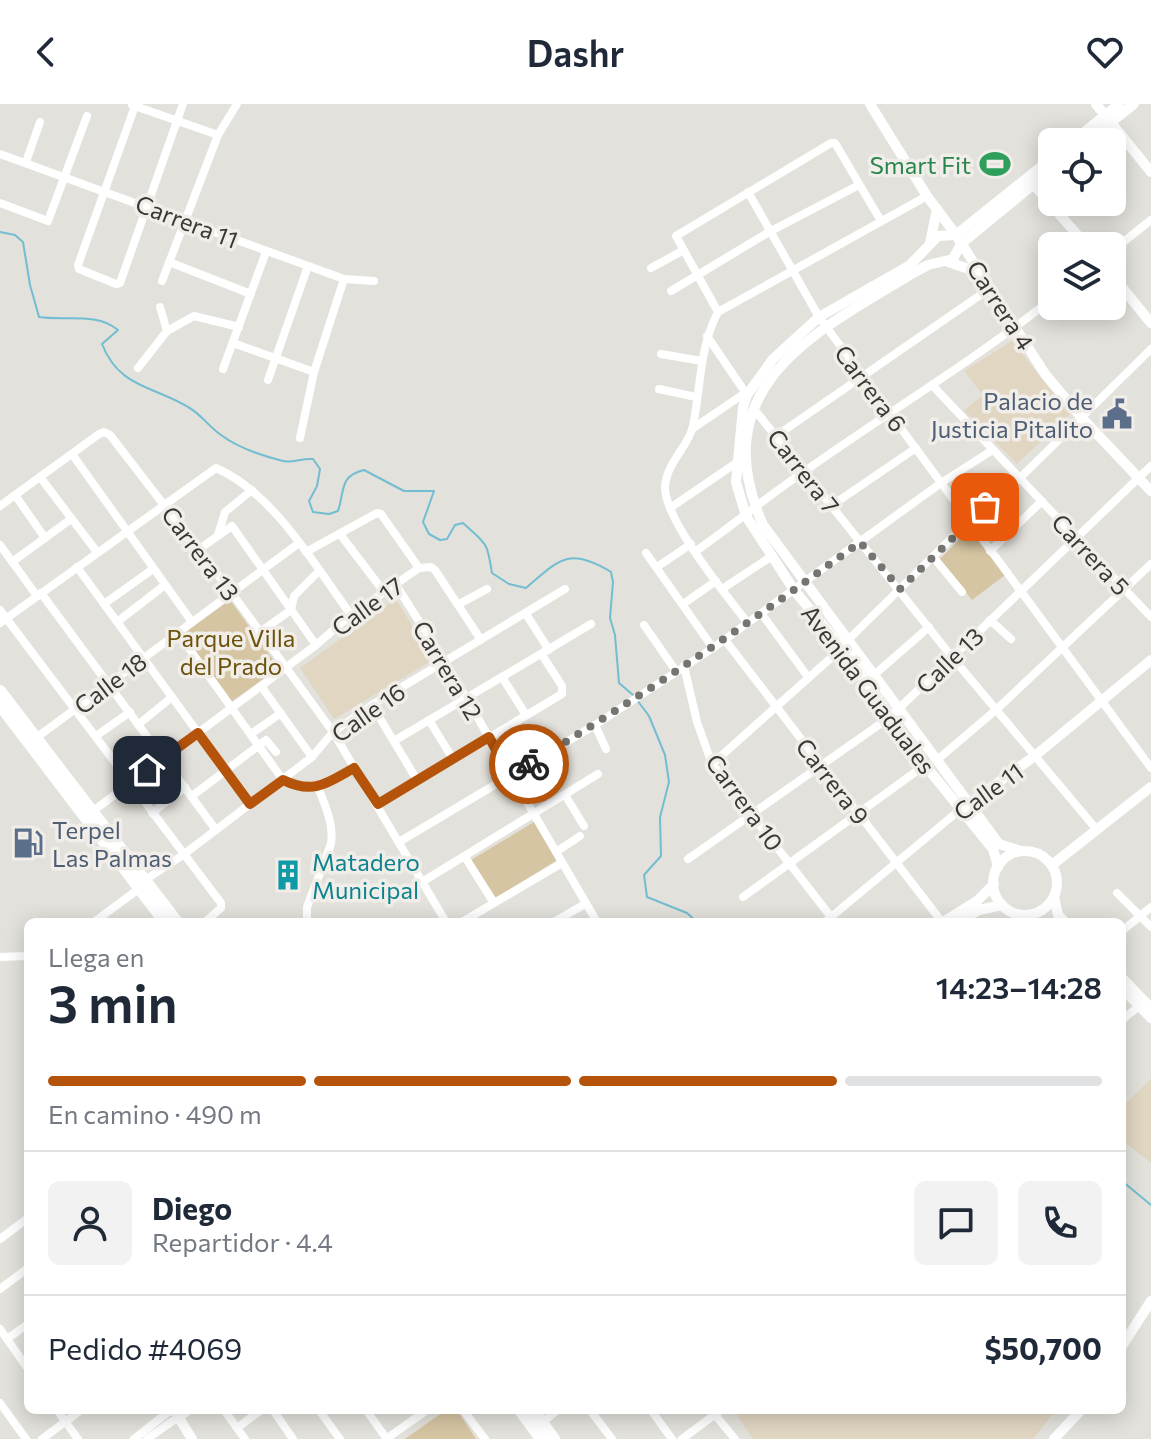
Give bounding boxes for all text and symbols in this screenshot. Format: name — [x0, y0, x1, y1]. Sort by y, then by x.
icon: back — [24, 30, 68, 74]
text: Dashr — [527, 30, 624, 74]
icon: heart — [1083, 30, 1127, 74]
map controls — [1038, 128, 1126, 320]
button: locate — [1038, 128, 1126, 216]
sports icon: Smart Fit — [978, 147, 1012, 181]
place label: Smart Fit — [870, 150, 971, 179]
street label: Carrera 11 — [132, 188, 242, 254]
button: layers — [1038, 232, 1126, 320]
street label: Carrera 4 — [961, 255, 1041, 355]
street label: Carrera 6 — [829, 339, 913, 437]
place label: Palacio de Justicia Pitalito — [931, 386, 1093, 443]
public building icon: Palacio de Justicia Pitalito — [1100, 397, 1134, 431]
street label: Carrera 7 — [762, 423, 846, 519]
pin — [951, 473, 1019, 541]
icon: bag — [963, 485, 1007, 529]
street label: Carrera 13 — [156, 500, 246, 606]
street label: Carrera 5 — [1046, 507, 1136, 601]
street label: Calle 17 — [326, 570, 408, 642]
street label: Avenida Guaduales — [796, 599, 942, 779]
street label: Carrera 12 — [407, 615, 489, 725]
street label: Calle 13 — [909, 621, 989, 699]
park label: Parque Villa del Prado — [167, 623, 295, 680]
street label: Calle 18 — [68, 646, 152, 720]
street label: Calle 16 — [326, 676, 410, 748]
courier — [489, 724, 569, 804]
street label: Carrera 9 — [790, 732, 876, 830]
pin — [113, 736, 181, 804]
icon: bike — [507, 742, 551, 786]
icon: home — [125, 748, 169, 792]
street label: Carrera 10 — [700, 748, 790, 856]
street label: Calle 11 — [948, 756, 1028, 826]
place label: Terpel Las Palmas — [52, 815, 172, 872]
fuel station icon: Terpel Las Palmas — [11, 826, 45, 860]
place label: Matadero Municipal — [312, 847, 420, 904]
building icon: Matadero Municipal — [271, 858, 305, 892]
text: Llega en — [48, 941, 144, 972]
text: 14:23–14:28 — [936, 968, 1102, 1005]
text: 3 min — [48, 970, 177, 1034]
text: En camino · 490 m — [48, 1098, 262, 1129]
button: person — [48, 1181, 132, 1265]
button: chat — [914, 1181, 998, 1265]
button: phone — [1018, 1181, 1102, 1265]
text: Diego — [152, 1189, 232, 1226]
text: Repartidor · 4.4 — [152, 1226, 333, 1257]
text: Pedido #4069 — [48, 1329, 242, 1366]
text: $50,700 — [984, 1329, 1102, 1366]

